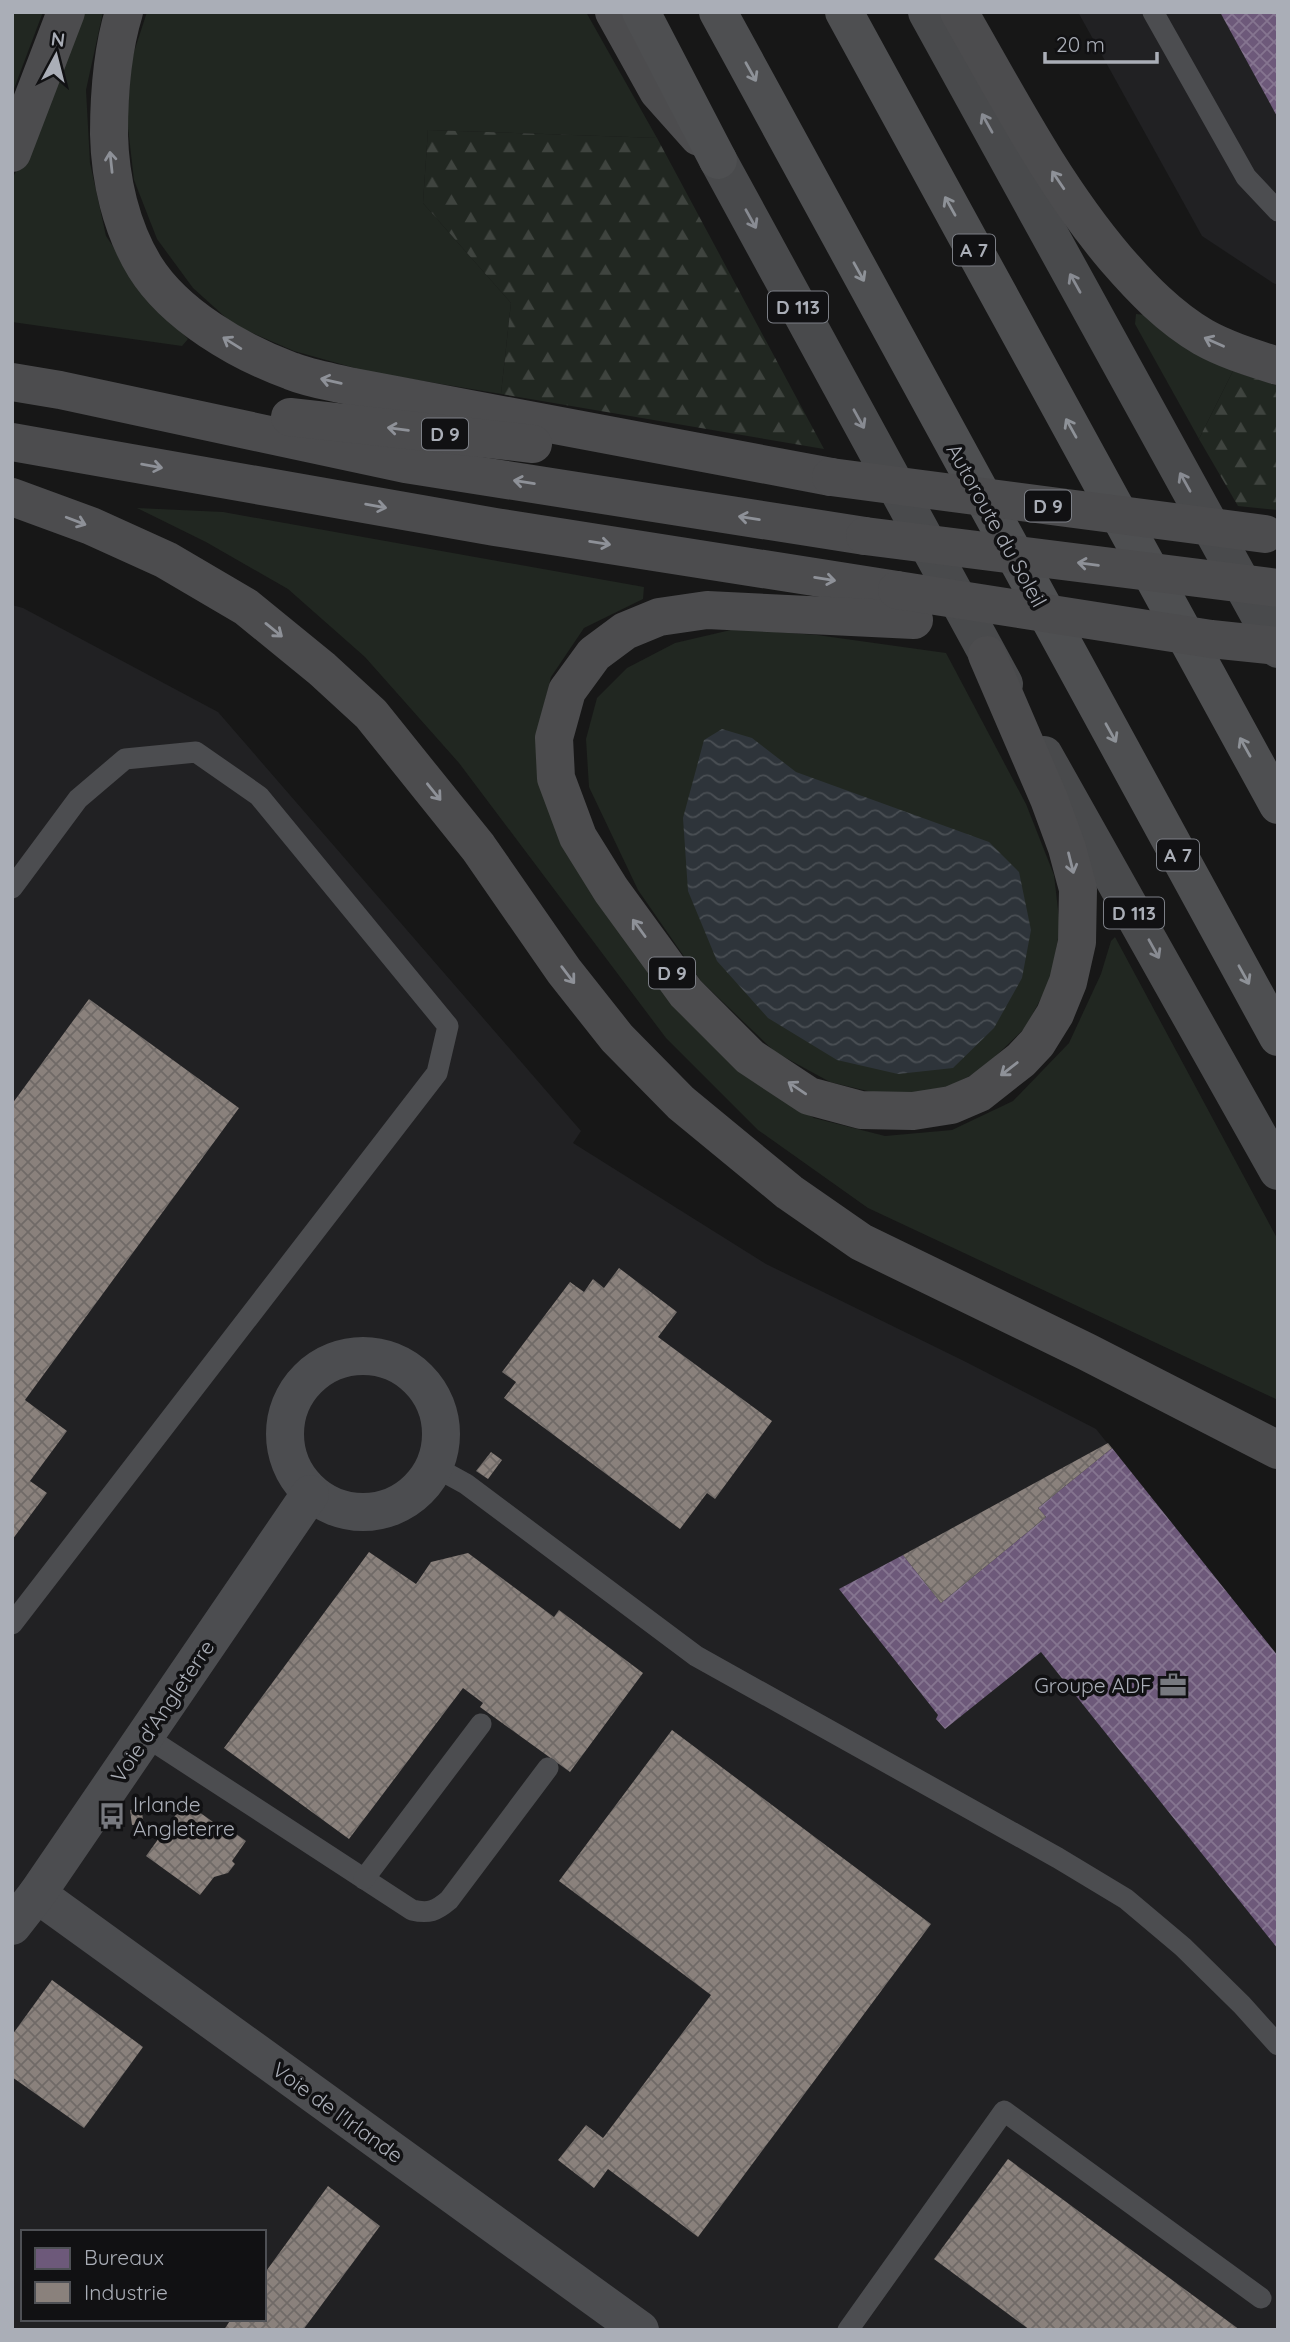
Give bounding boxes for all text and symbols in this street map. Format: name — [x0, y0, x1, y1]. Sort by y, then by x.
north arrow — [21, 21, 91, 91]
scale bar — [1045, 21, 1157, 65]
text: N — [50, 26, 66, 52]
text: 20 m — [1056, 31, 1105, 57]
one-way arrow — [744, 61, 758, 82]
one-way arrow — [980, 113, 993, 134]
one-way arrow — [105, 151, 118, 174]
one-way arrow — [1051, 171, 1065, 190]
one-way arrow — [943, 197, 957, 217]
one-way arrow — [744, 209, 758, 229]
road number: A 7 — [953, 234, 995, 266]
one-way arrow — [853, 261, 867, 282]
one-way arrow — [1068, 273, 1081, 294]
road number: D 113 — [768, 292, 828, 322]
one-way arrow — [222, 335, 242, 349]
one-way arrow — [1204, 335, 1225, 348]
one-way arrow — [320, 374, 342, 387]
one-way arrow — [853, 408, 867, 429]
road number: D 9 — [422, 418, 468, 449]
one-way arrow — [1063, 418, 1077, 438]
one-way arrow — [387, 422, 409, 435]
street label: Autoroute du Soleil — [941, 439, 1053, 611]
one-way arrow — [140, 460, 163, 474]
one-way arrow — [1178, 472, 1191, 493]
one-way arrow — [513, 475, 536, 488]
road number: D 9 — [1025, 491, 1071, 522]
one-way arrow — [364, 500, 387, 513]
one-way arrow — [738, 511, 761, 524]
one-way arrow — [65, 515, 87, 528]
one-way arrow — [588, 537, 611, 550]
one-way arrow — [1078, 557, 1100, 570]
one-way arrow — [813, 573, 836, 586]
one-way arrow — [265, 623, 283, 638]
one-way arrow — [1104, 722, 1118, 743]
one-way arrow — [1238, 737, 1251, 758]
one-way arrow — [426, 782, 441, 800]
road number: A 7 — [1157, 840, 1199, 870]
one-way arrow — [1065, 852, 1078, 874]
road number: D 113 — [1104, 897, 1164, 928]
one-way arrow — [632, 919, 646, 938]
one-way arrow — [1148, 938, 1161, 959]
road number: D 9 — [649, 958, 695, 988]
one-way arrow — [1238, 964, 1251, 985]
one-way arrow — [560, 966, 575, 984]
one-way arrow — [1001, 1062, 1019, 1077]
one-way arrow — [788, 1081, 807, 1096]
street label: Voie d'Angleterre — [105, 1635, 219, 1787]
office icon: Groupe ADF — [1158, 1670, 1188, 1700]
place label: Groupe ADF — [1034, 1672, 1152, 1698]
place label: Irlande Angleterre — [133, 1791, 235, 1841]
bus stop icon: Irlande Angleterre — [97, 1801, 127, 1831]
street label: Voie de l'Irlande — [268, 2056, 408, 2168]
legend — [21, 2230, 266, 2321]
text: Bureaux — [84, 2244, 164, 2270]
text: Industrie — [84, 2279, 168, 2305]

